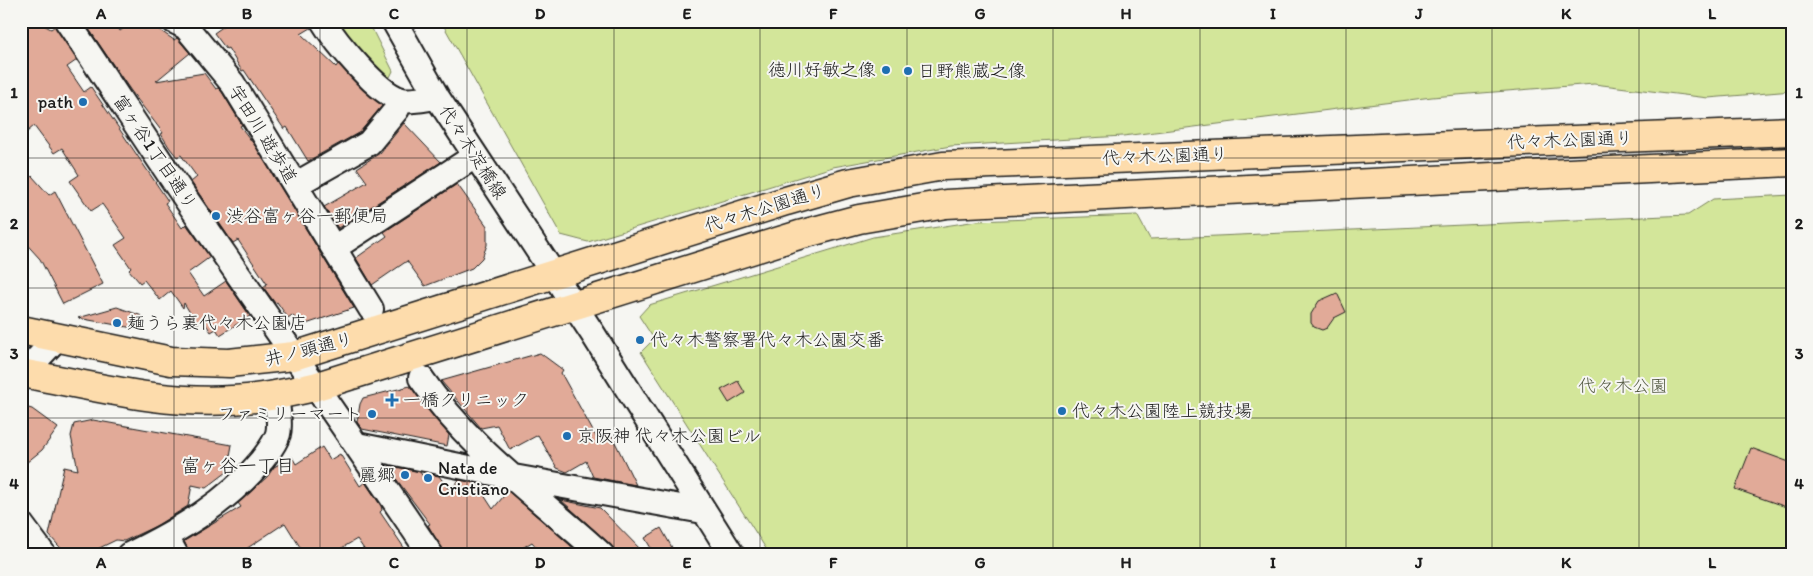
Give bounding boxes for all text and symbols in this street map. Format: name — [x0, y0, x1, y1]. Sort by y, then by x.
text: A — [95, 4, 107, 23]
text: B — [242, 4, 253, 23]
text: C — [389, 4, 400, 23]
text: D — [535, 4, 546, 23]
text: E — [683, 4, 692, 23]
text: F — [829, 4, 838, 23]
text: G — [974, 4, 986, 23]
text: H — [1120, 4, 1132, 23]
text: I — [1270, 4, 1276, 23]
text: J — [1414, 4, 1423, 23]
text: K — [1561, 4, 1572, 23]
text: L — [1708, 4, 1717, 23]
place label: 徳川好敏之像 — [768, 59, 876, 81]
place label: 日野熊蔵之像 — [918, 60, 1026, 82]
marker: 徳川好敏之像 — [880, 64, 892, 76]
marker: 日野熊蔵之像 — [902, 65, 914, 77]
street label: 宇田川 遊歩道 — [224, 81, 302, 187]
text: 1 — [10, 83, 18, 102]
text: 1 — [1795, 83, 1803, 102]
street label: 富ヶ谷1丁目通り — [108, 90, 202, 214]
place label: path — [38, 91, 73, 113]
marker: path — [77, 96, 89, 108]
street label: 代々木淀橋線 — [434, 101, 512, 203]
street label: 代々木公園通り — [1507, 127, 1633, 153]
street label: 代々木公園通り — [1102, 143, 1228, 169]
street label: 代々木公園通り — [702, 179, 828, 237]
place label: 渋谷富ヶ谷一郵便局 — [226, 205, 388, 227]
marker: 渋谷富ヶ谷一郵便局 — [210, 210, 222, 222]
text: 2 — [10, 214, 19, 233]
text: 2 — [1795, 214, 1804, 233]
place label: 麺うら裏代々木公園店 — [127, 312, 307, 334]
marker: 麺うら裏代々木公園店 — [111, 317, 123, 329]
street label: 井ノ頭通り — [263, 327, 355, 371]
place label: 代々木警察署代々木公園交番 — [650, 329, 884, 351]
marker: 代々木警察署代々木公園交番 — [634, 334, 646, 346]
text: 3 — [10, 344, 19, 363]
text: 3 — [1795, 344, 1804, 363]
park label: 代々木公園 — [1578, 375, 1668, 397]
place label: 一橋クリニック — [403, 389, 529, 411]
marker: 一橋クリニック — [385, 393, 399, 407]
place label: 代々木公園陸上競技場 — [1072, 400, 1252, 422]
place label: ファミリーマート — [218, 403, 362, 425]
marker: 代々木公園陸上競技場 — [1056, 405, 1068, 417]
marker: ファミリーマート — [366, 408, 378, 420]
place label: 京阪神 代々木公園ビル — [577, 425, 761, 447]
marker: 京阪神 代々木公園ビル — [561, 430, 573, 442]
district label: 富ヶ谷一丁目 — [181, 454, 295, 477]
place label: Nata de Cristiano — [438, 457, 509, 500]
place label: 麗郷 — [359, 464, 395, 486]
marker: 麗郷 — [399, 469, 411, 481]
marker: Nata de Cristiano — [422, 472, 434, 484]
text: 4 — [9, 474, 19, 493]
text: 4 — [1794, 474, 1804, 493]
text: A — [95, 553, 107, 572]
text: B — [242, 553, 253, 572]
text: C — [389, 553, 400, 572]
text: D — [535, 553, 546, 572]
text: E — [683, 553, 692, 572]
text: F — [829, 553, 838, 572]
text: G — [974, 553, 986, 572]
text: H — [1120, 553, 1132, 572]
text: I — [1270, 553, 1276, 572]
text: J — [1414, 553, 1423, 572]
text: K — [1561, 553, 1572, 572]
text: L — [1708, 553, 1717, 572]

